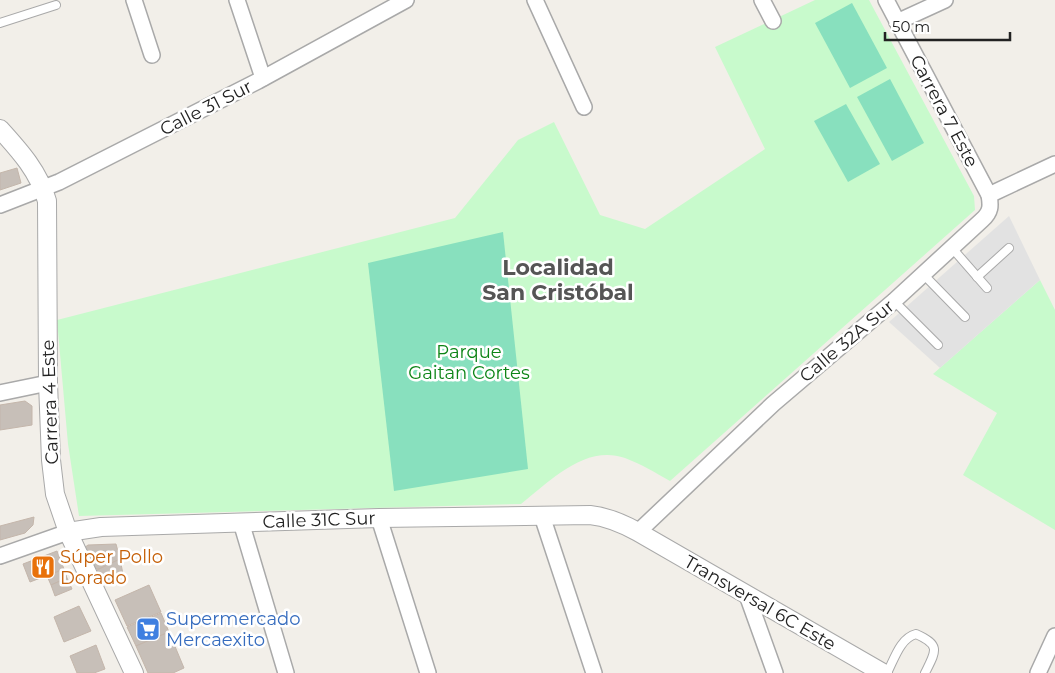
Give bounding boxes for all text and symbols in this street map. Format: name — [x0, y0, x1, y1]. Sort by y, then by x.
scale bar — [885, 10, 1010, 42]
text: 50 m — [892, 17, 930, 36]
street label: Carrera 7 Este — [905, 51, 983, 171]
street label: Calle 31 Sur — [156, 75, 256, 141]
district label: Localidad San Cristóbal — [482, 254, 634, 306]
street label: Calle 32A Sur — [795, 295, 899, 387]
street label: Carrera 4 Este — [37, 339, 63, 465]
park label: Parque Gaitan Cortes — [408, 341, 530, 384]
street label: Calle 31C Sur — [262, 507, 376, 533]
place label: Súper Pollo Dorado — [60, 546, 163, 589]
street label: Transversal 6C Este — [680, 551, 840, 655]
restaurant icon: Súper Pollo Dorado — [30, 554, 56, 580]
place label: Supermercado Mercaexito — [166, 608, 301, 651]
supermarket icon: Supermercado Mercaexito — [135, 616, 161, 642]

